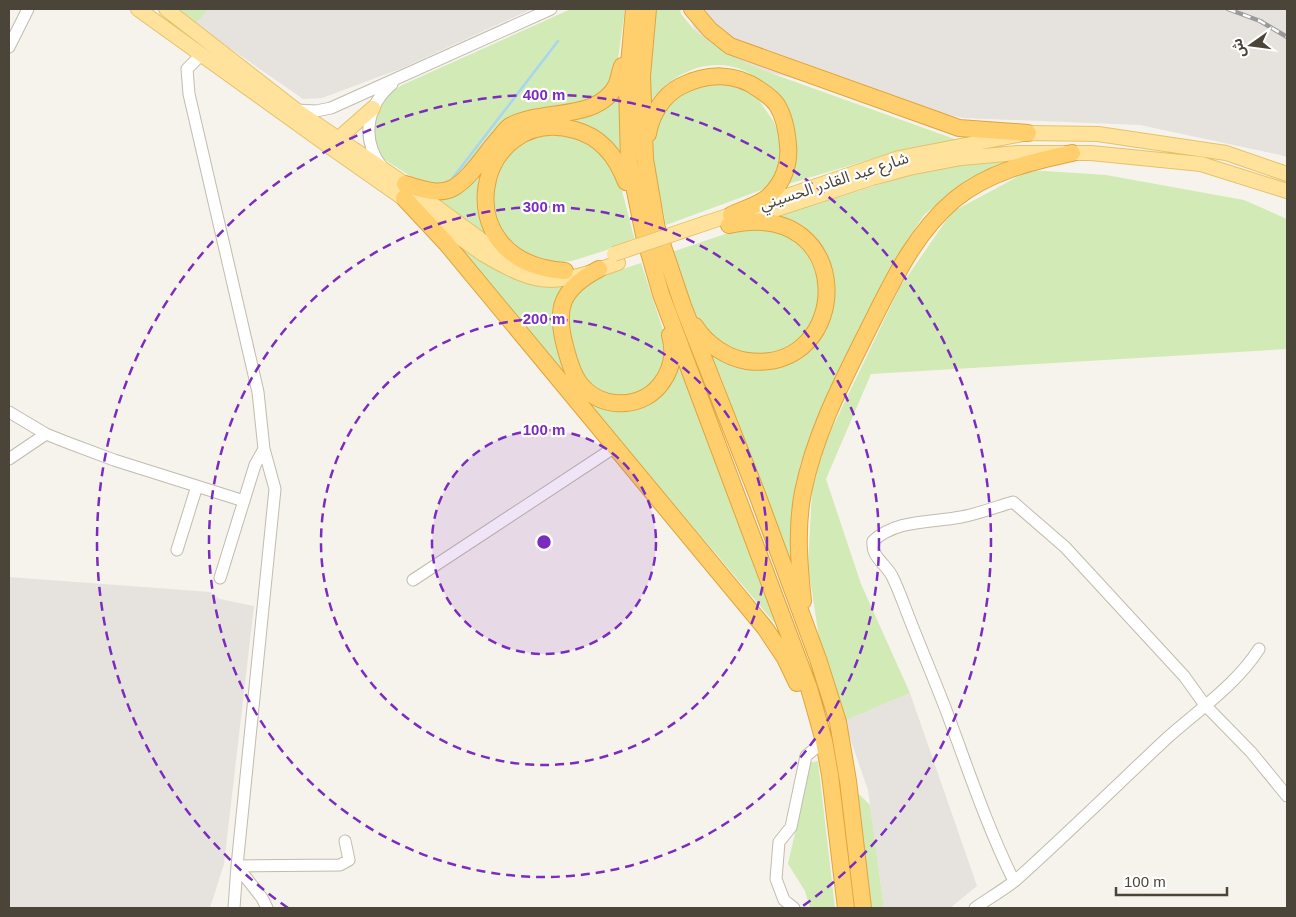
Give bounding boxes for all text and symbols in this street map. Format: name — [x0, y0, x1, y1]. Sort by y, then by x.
north arrow — [1226, 20, 1276, 70]
text: ش — [1228, 37, 1248, 59]
text: 400 m — [523, 86, 565, 103]
street label: شارع عبد القادر الحسيني — [757, 149, 912, 217]
text: 300 m — [523, 198, 565, 215]
text: 200 m — [523, 310, 565, 327]
text: 100 m — [523, 421, 565, 438]
centre of rings — [535, 533, 553, 551]
scale bar — [1116, 864, 1227, 896]
text: 100 m — [1124, 873, 1166, 890]

